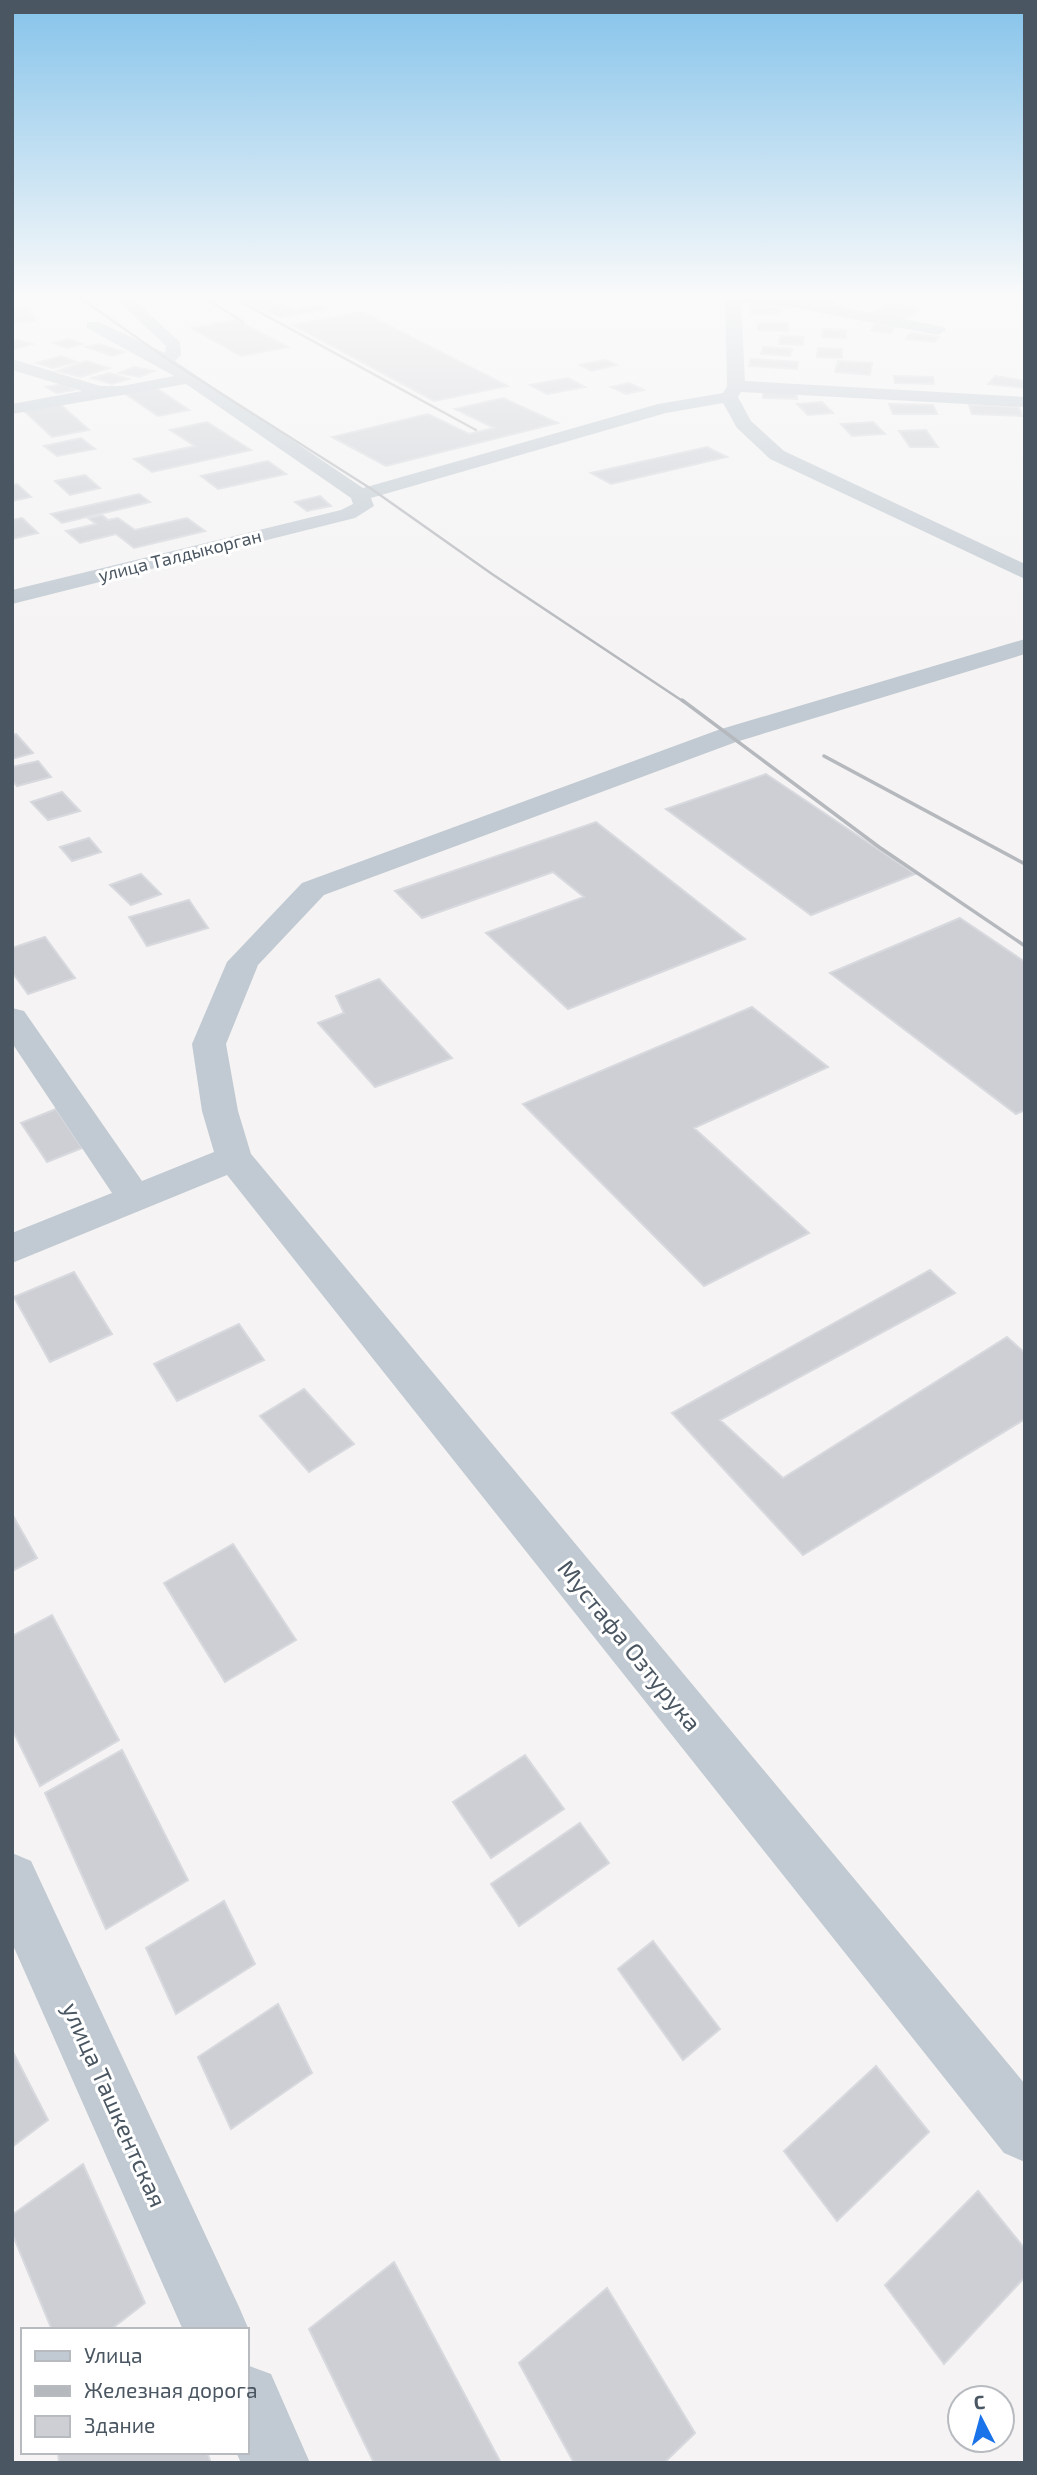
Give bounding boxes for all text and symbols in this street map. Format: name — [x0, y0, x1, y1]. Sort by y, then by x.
street label: улица Талдыкорган — [96, 524, 264, 586]
street label: Мустафа Озтурука — [552, 1554, 708, 1737]
street label: улица Ташкентская — [56, 1997, 174, 2212]
legend — [21, 2328, 248, 2454]
text: Улица — [84, 2342, 143, 2367]
text: Железная дорога — [84, 2377, 257, 2402]
north arrow — [946, 2384, 1016, 2454]
text: С — [972, 2390, 986, 2414]
text: Здание — [84, 2412, 155, 2437]

